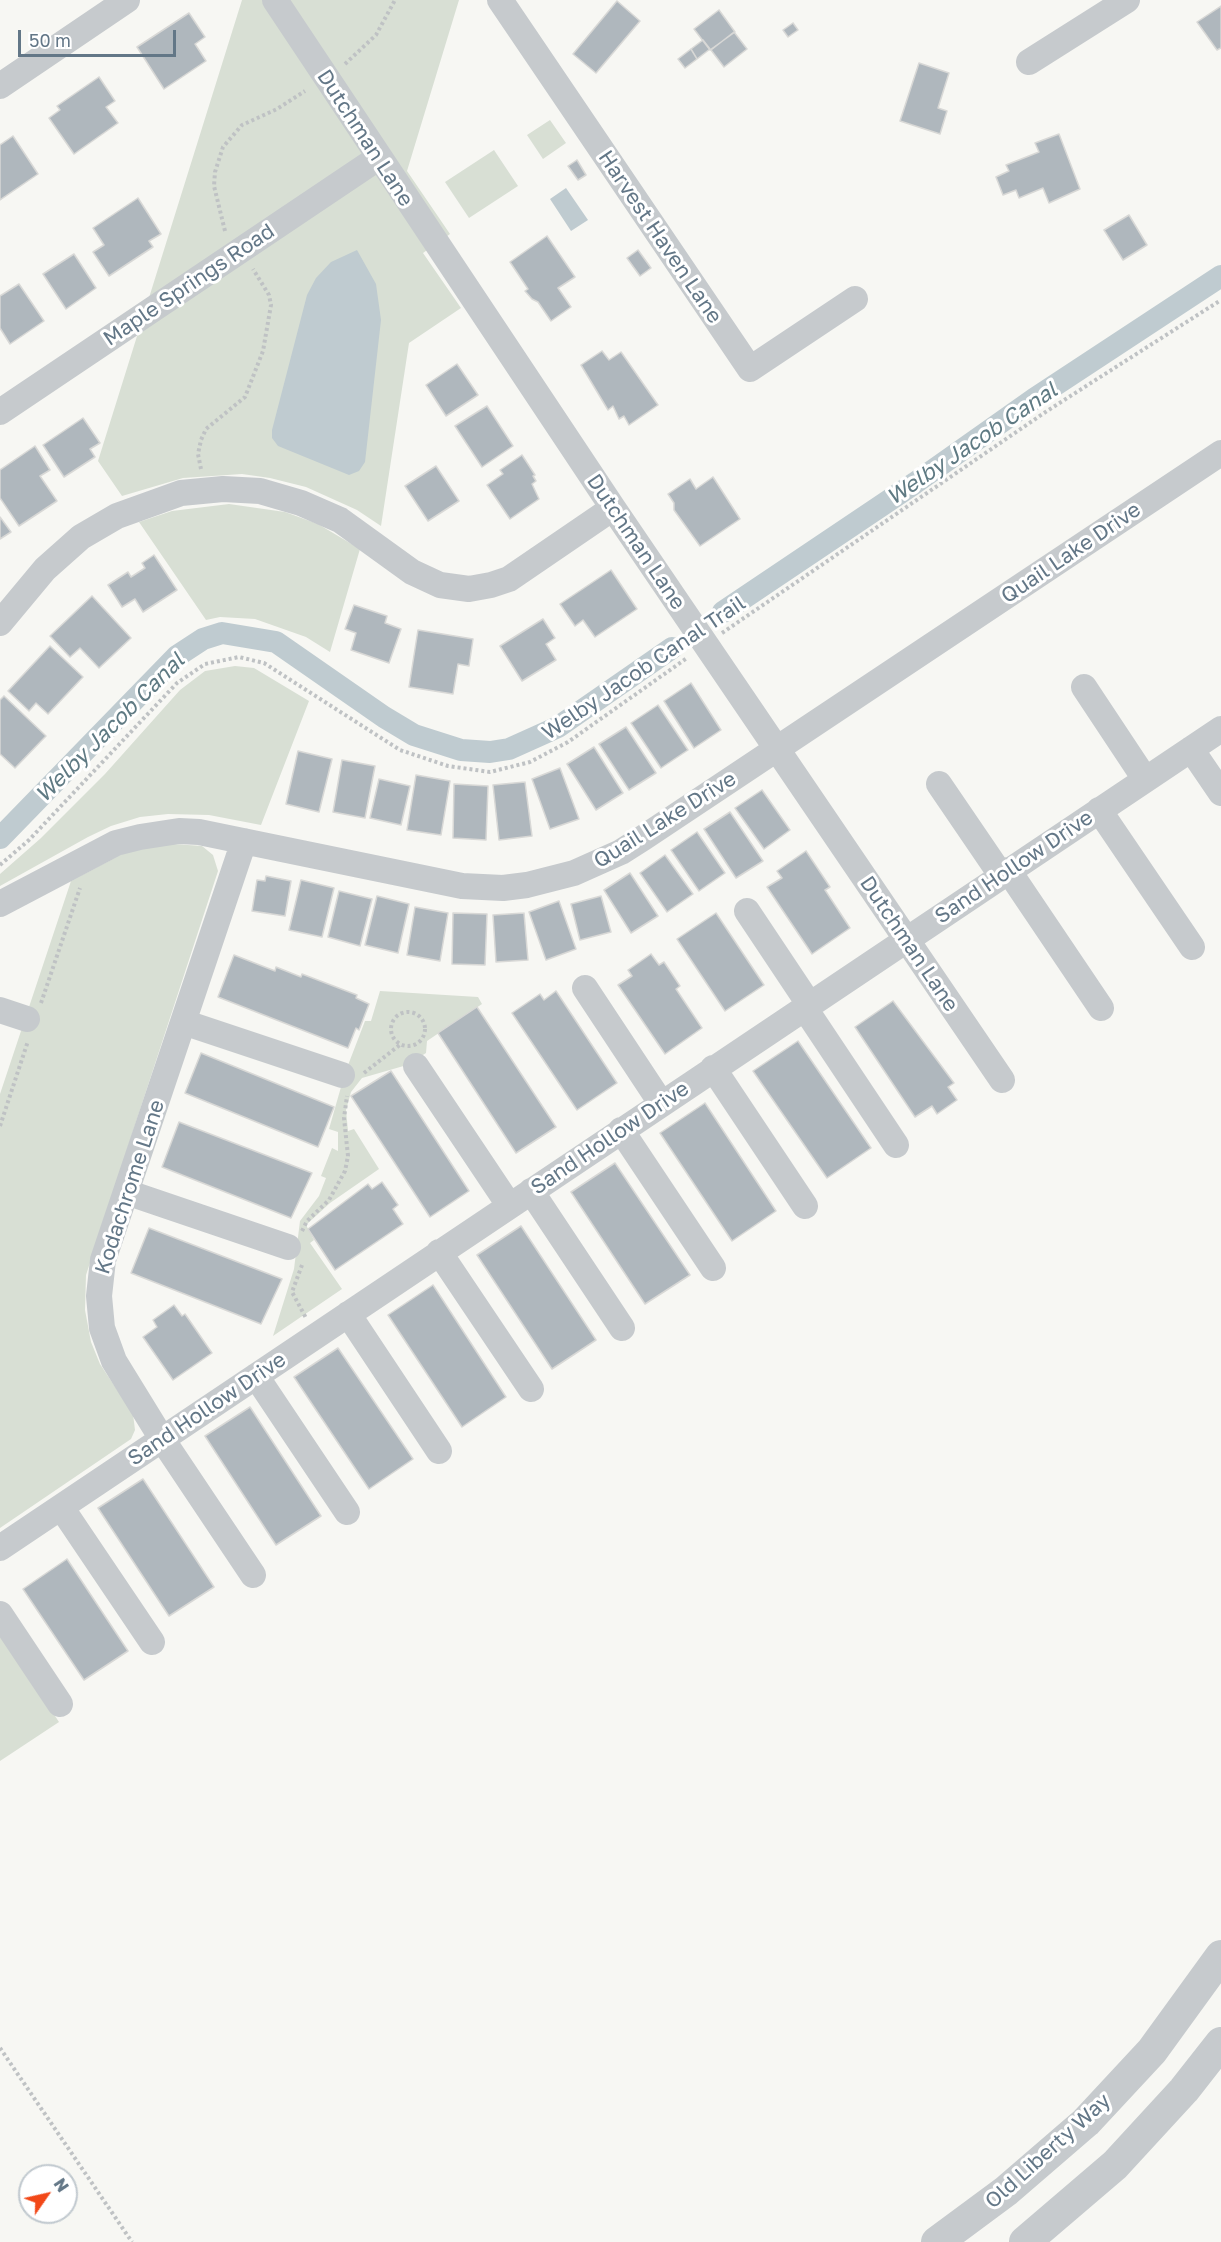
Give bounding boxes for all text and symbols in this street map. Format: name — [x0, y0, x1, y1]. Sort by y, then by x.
scale bar — [21, 18, 178, 56]
text: 50 m — [29, 29, 71, 51]
street label: Dutchman Lane — [311, 65, 419, 211]
street label: Harvest Haven Lane — [593, 146, 727, 328]
street label: Maple Springs Road — [99, 218, 279, 352]
water label: Welby Jacob Canal — [882, 377, 1062, 511]
street label: Dutchman Lane — [581, 469, 691, 615]
street label: Quail Lake Drive — [997, 497, 1145, 609]
street label: Welby Jacob Canal Trail — [538, 591, 750, 745]
water label: Welby Jacob Canal — [30, 648, 190, 808]
street label: Quail Lake Drive — [589, 766, 741, 874]
street label: Sand Hollow Drive — [930, 805, 1098, 929]
street label: Dutchman Lane — [854, 871, 964, 1017]
street label: Sand Hollow Drive — [526, 1076, 694, 1200]
street label: Kodachrome Lane — [90, 1097, 170, 1277]
street label: Sand Hollow Drive — [123, 1347, 291, 1471]
street label: Old Liberty Way — [980, 2088, 1116, 2214]
north arrow — [18, 2164, 78, 2224]
text: N — [50, 2174, 73, 2196]

